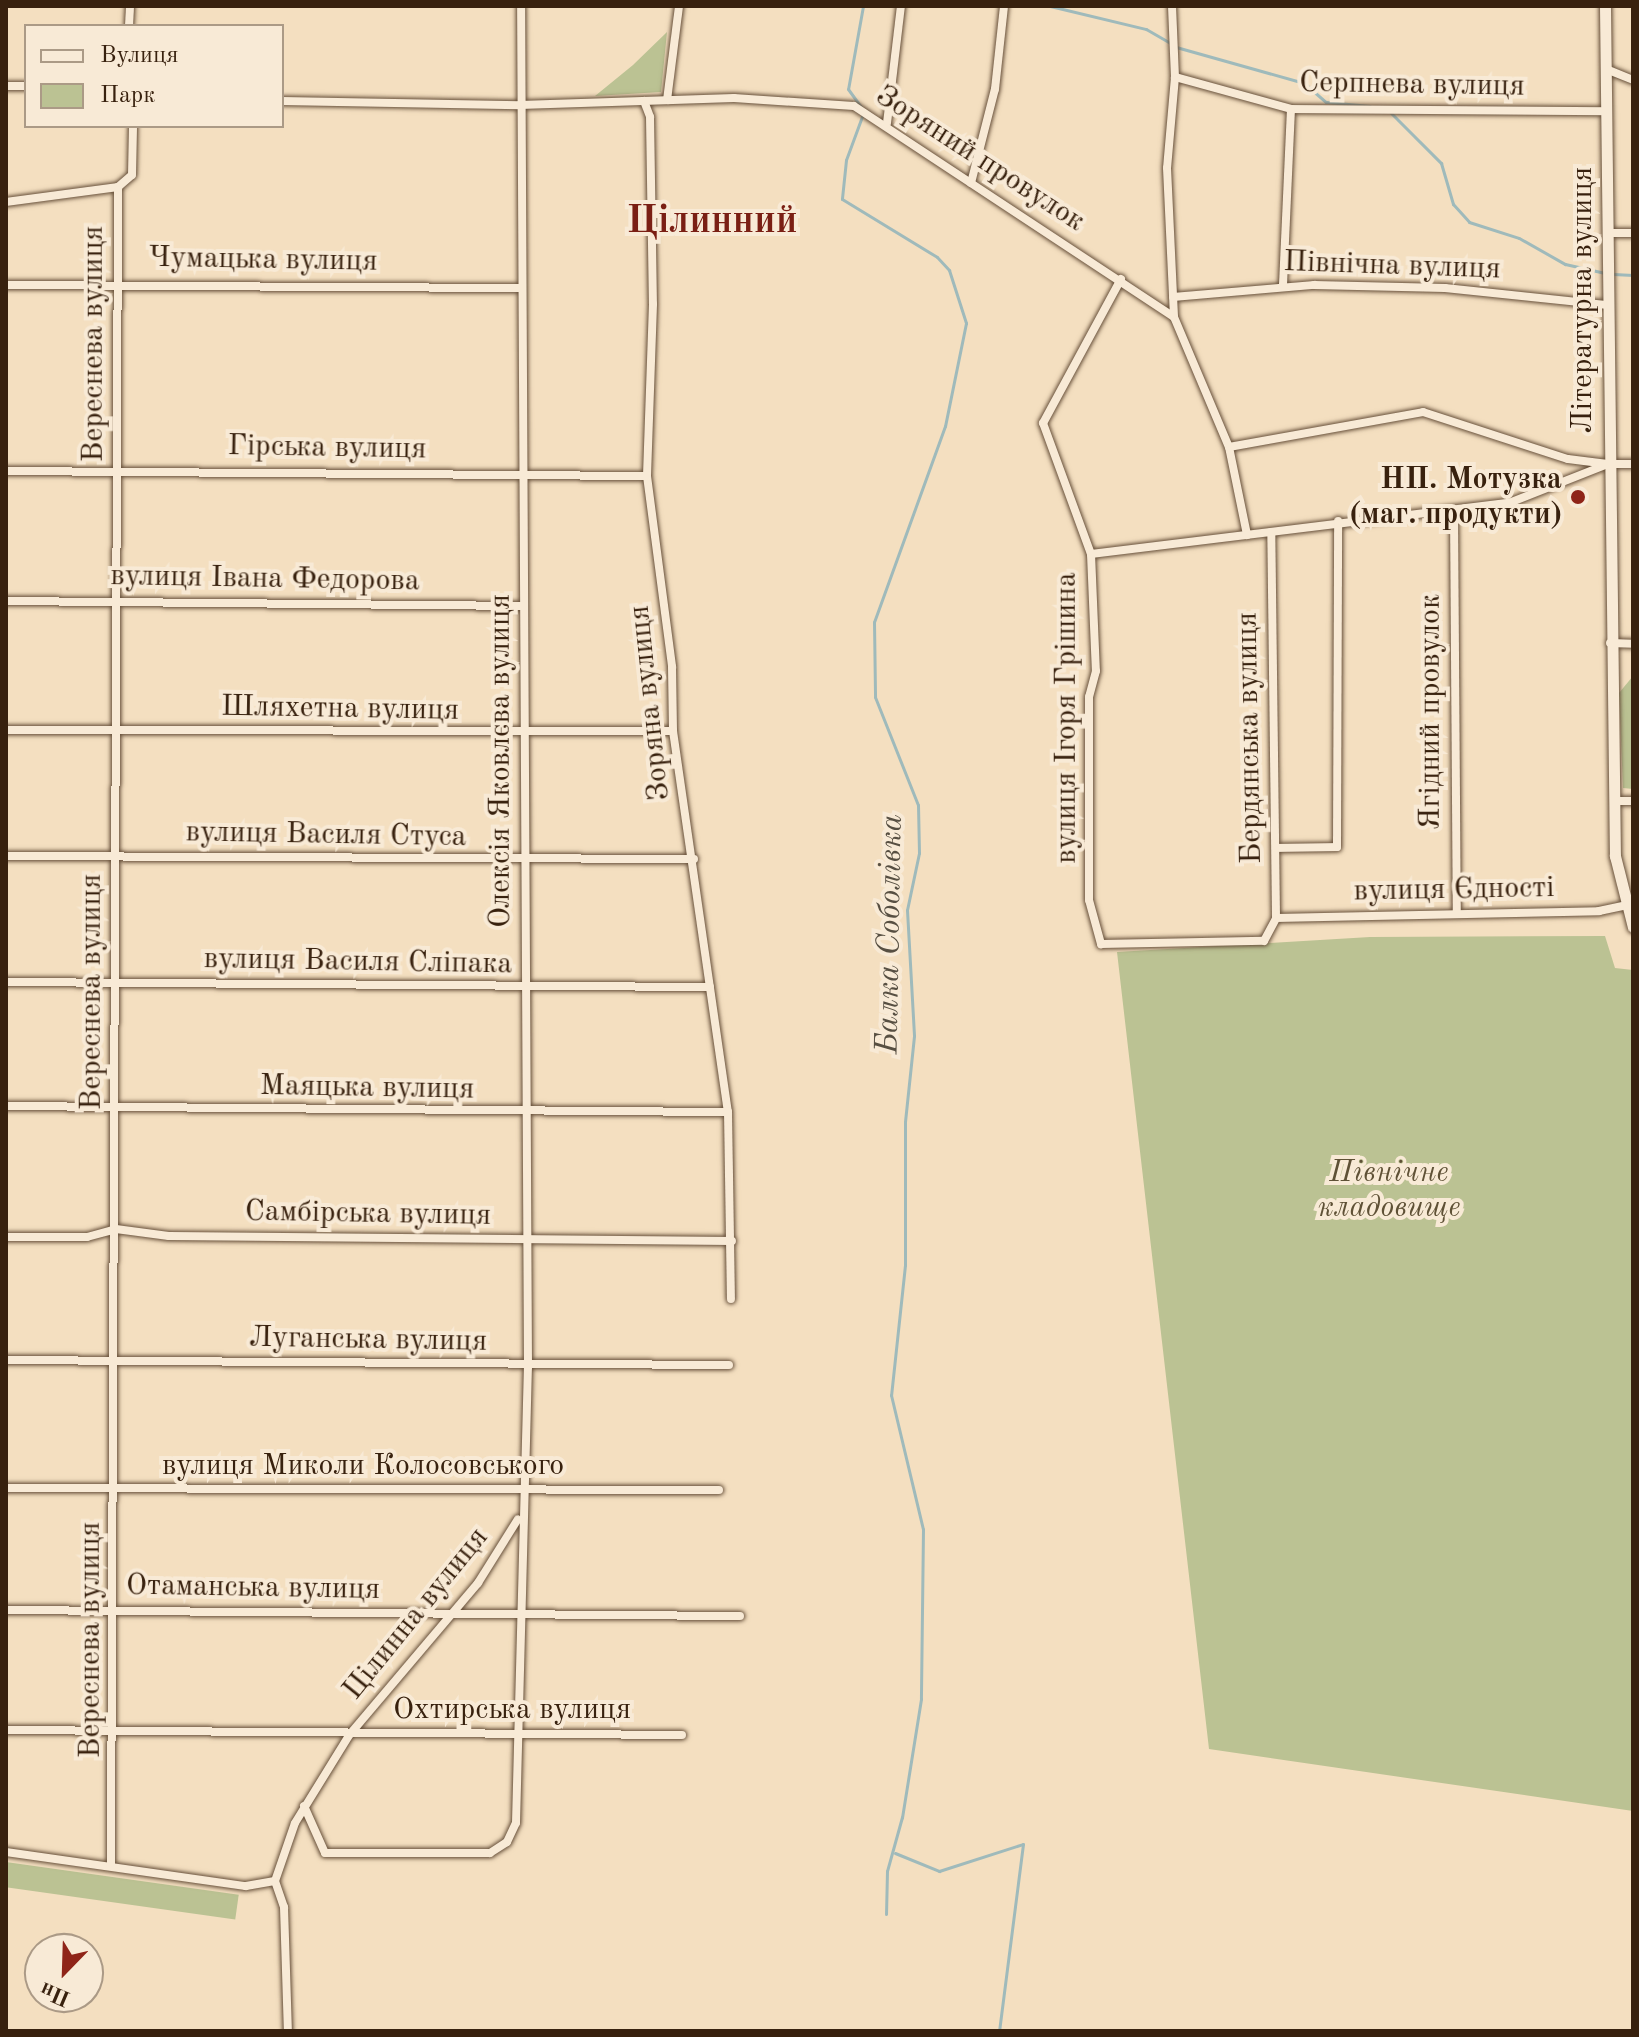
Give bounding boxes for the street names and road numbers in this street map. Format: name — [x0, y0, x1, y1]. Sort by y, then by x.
street label: Серпнева вулиця — [1299, 65, 1525, 105]
street label: Зоряний провулок — [869, 78, 1091, 240]
street label: Літературна вулиця — [1565, 167, 1601, 433]
street label: Вереснева вулиця — [76, 226, 112, 462]
street label: Чумацька вулиця — [148, 240, 378, 280]
street label: Північна вулиця — [1283, 244, 1501, 288]
street label: Гірська вулиця — [227, 428, 427, 468]
street label: вулиця Івана Федорова — [110, 558, 420, 600]
street label: вулиця Ігоря Грішина — [1049, 572, 1085, 864]
street label: Олексія Яковлєва вулиця — [483, 594, 519, 928]
street label: Ягідний провулок — [1413, 594, 1449, 830]
street label: Зоряна вулиця — [622, 603, 678, 803]
street label: Бердянська вулиця — [1230, 612, 1270, 864]
street label: Шляхетна вулиця — [221, 689, 459, 729]
street label: вулиця Василя Стуса — [185, 815, 467, 855]
street label: вулиця Єдності — [1353, 870, 1555, 910]
street label: Вереснева вулиця — [74, 874, 110, 1110]
street label: вулиця Василя Сліпака — [203, 941, 513, 983]
street label: Маяцька вулиця — [259, 1068, 475, 1108]
street label: Самбірська вулиця — [244, 1194, 492, 1234]
street label: Луганська вулиця — [249, 1320, 487, 1360]
street label: вулиця Миколи Колосовського — [162, 1448, 564, 1484]
street label: Цілинна вулиця — [335, 1521, 497, 1707]
street label: Вереснева вулиця — [73, 1522, 109, 1758]
street label: Отаманська вулиця — [126, 1568, 380, 1608]
street label: Охтирська вулиця — [393, 1692, 631, 1728]

